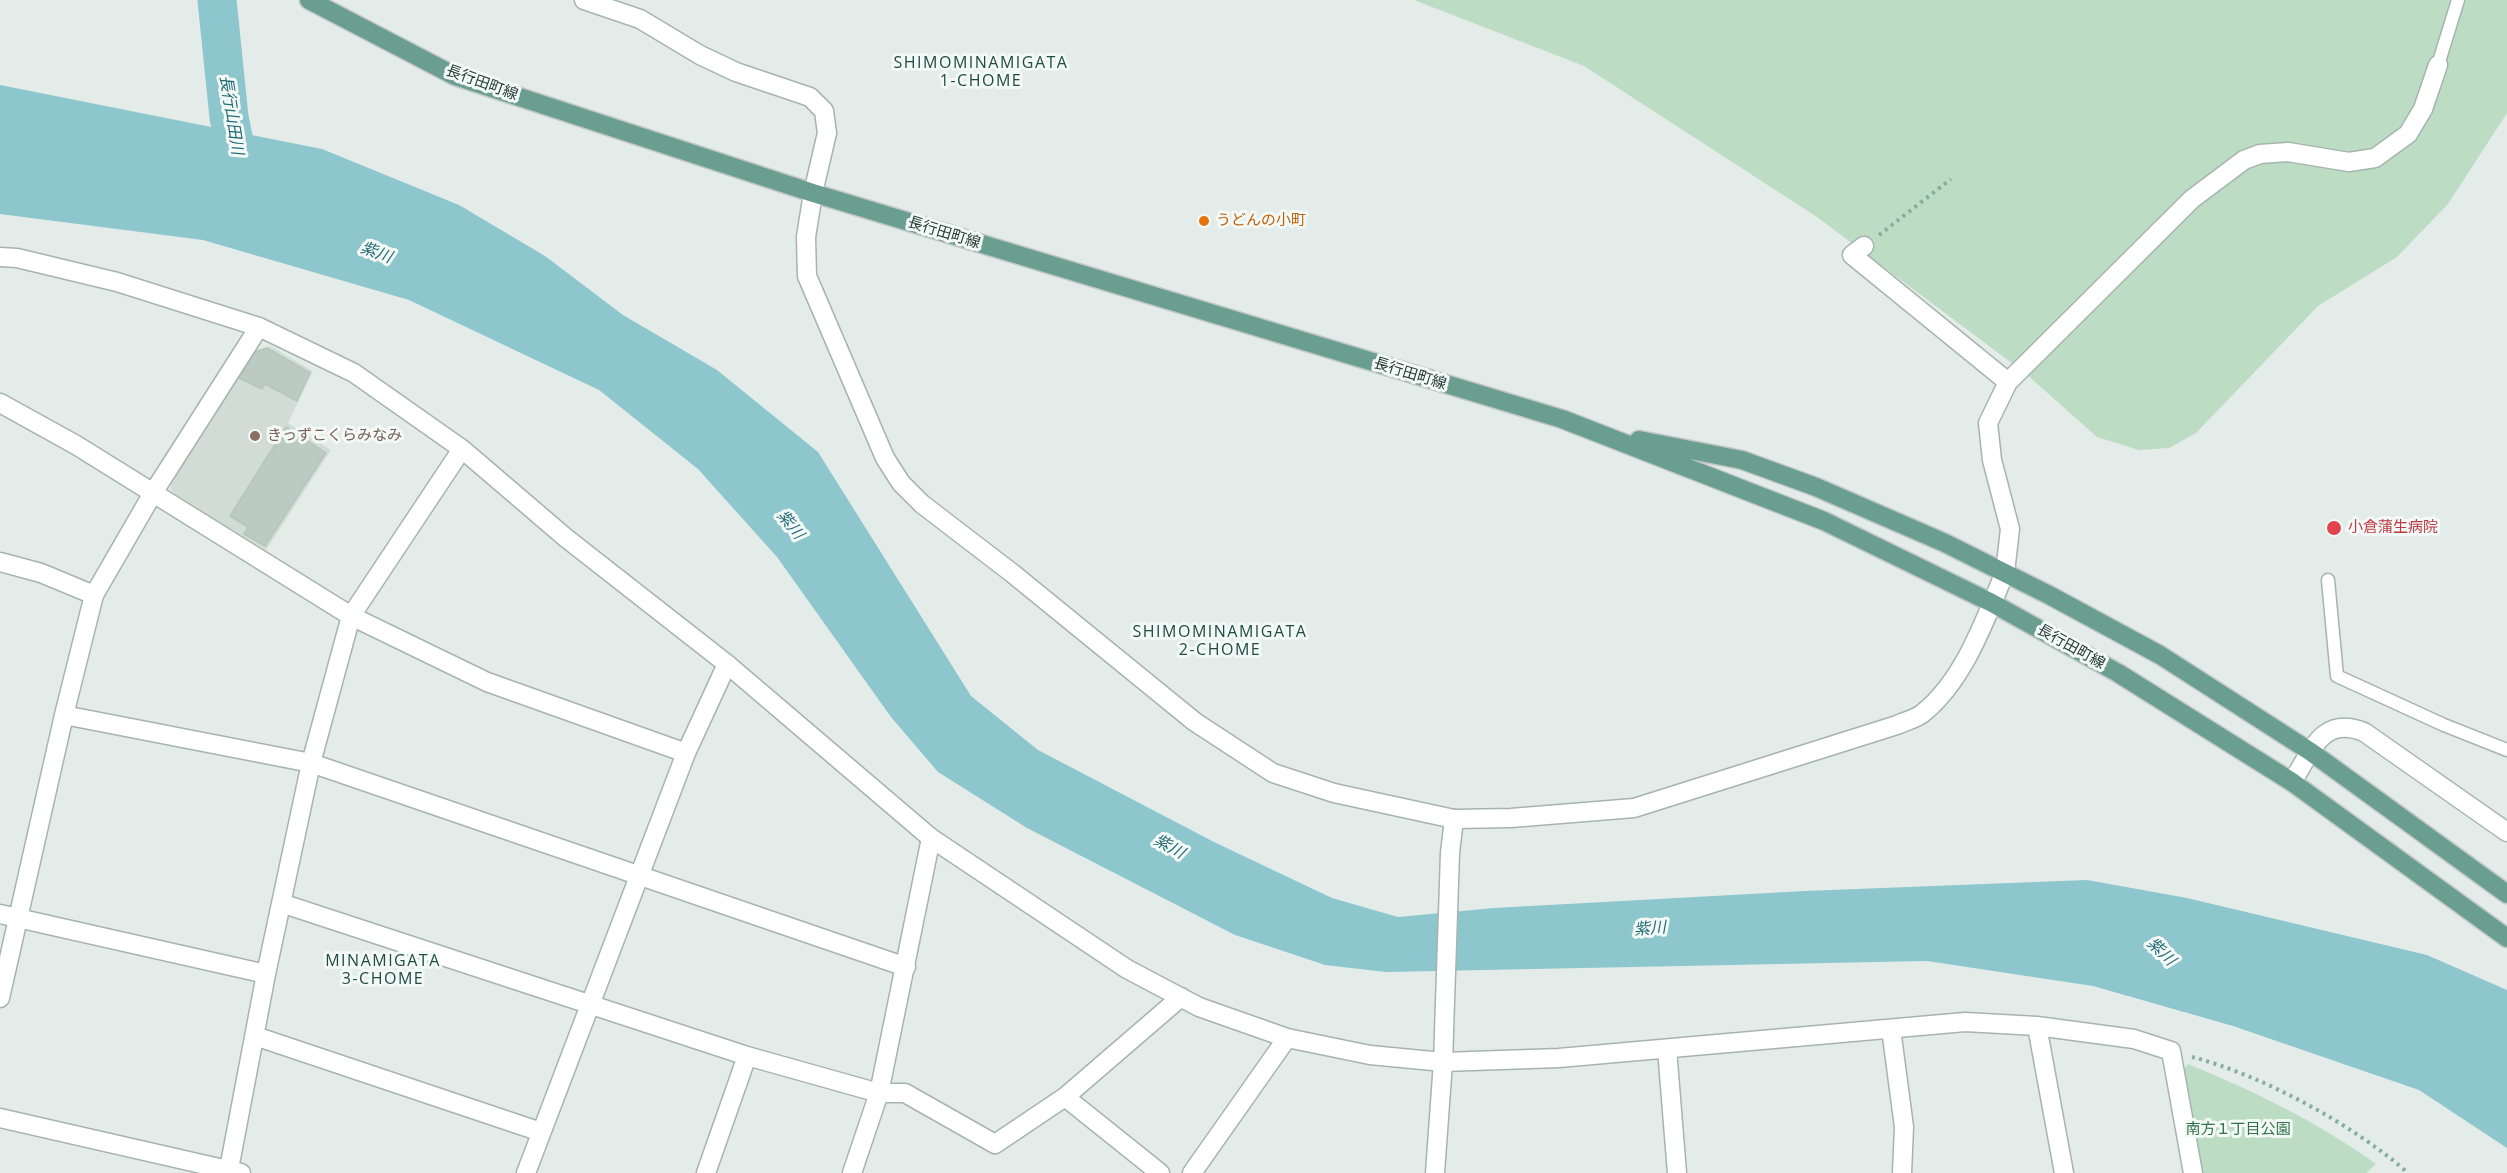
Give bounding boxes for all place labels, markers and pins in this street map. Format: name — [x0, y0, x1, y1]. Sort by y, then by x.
place label: うどんの小町 — [1216, 212, 1306, 230]
marker: うどんの小町 — [1197, 214, 1211, 228]
place label: きっずこくらみなみ — [267, 427, 402, 445]
marker: きっずこくらみなみ — [248, 429, 262, 443]
marker: 小倉蒲生病院 — [2325, 519, 2343, 537]
place label: 小倉蒲生病院 — [2348, 519, 2438, 537]

